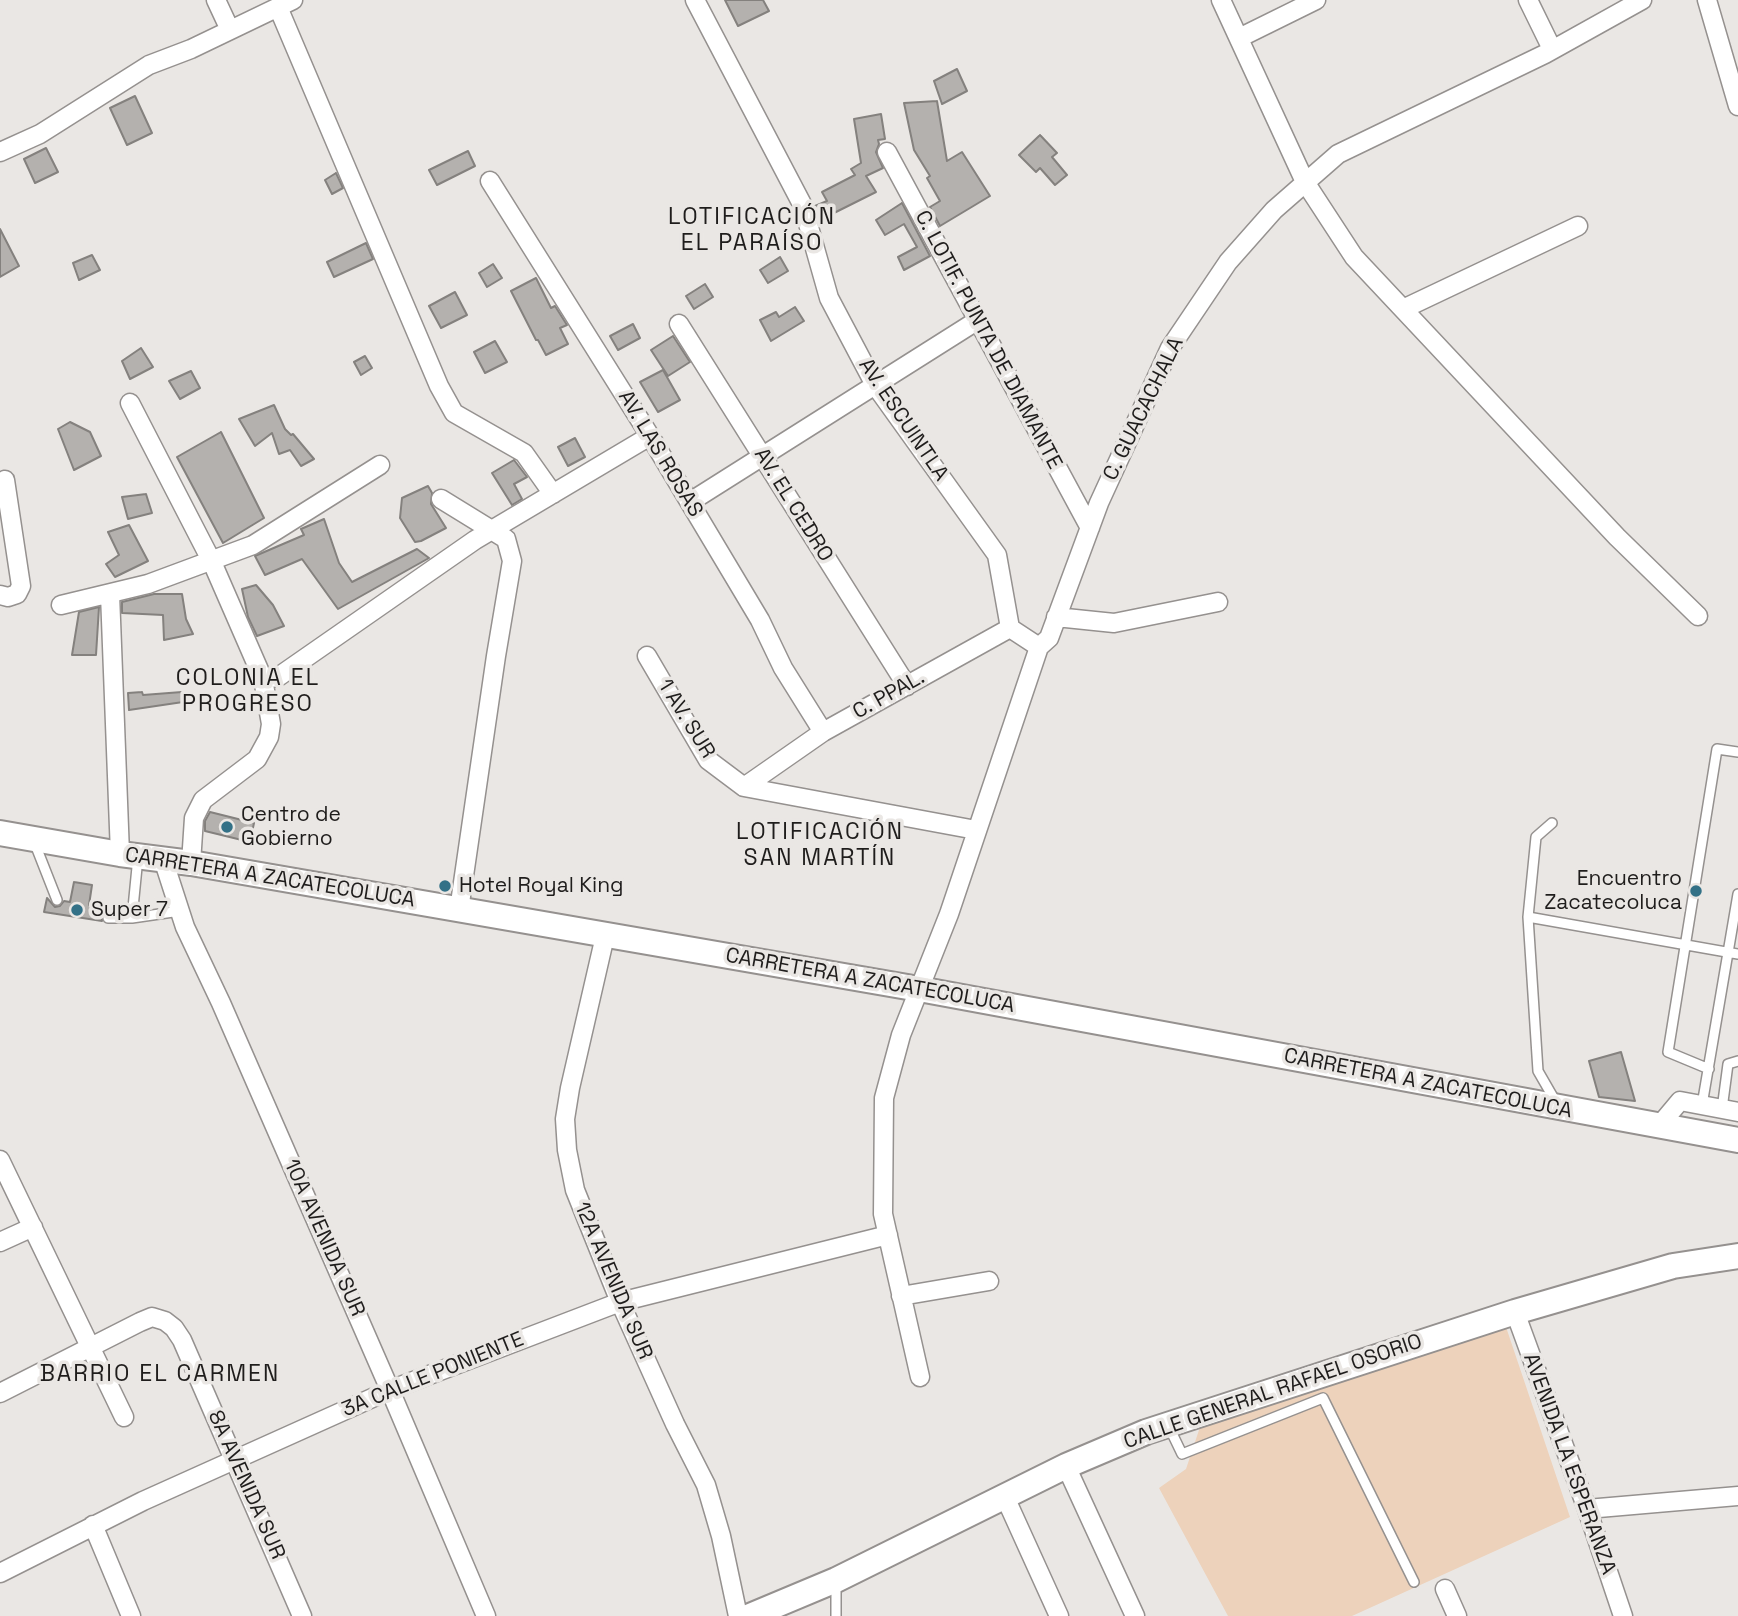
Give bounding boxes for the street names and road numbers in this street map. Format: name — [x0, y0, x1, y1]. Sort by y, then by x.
street label: C. LOTIF. PUNTA DE DIAMANTE — [909, 206, 1067, 474]
street label: C. GUACACHALA — [1098, 333, 1190, 485]
street label: AV. ESCUINTLA — [853, 354, 953, 486]
street label: AV. LAS ROSAS — [612, 386, 708, 522]
street label: AV. EL CEDRO — [748, 443, 838, 567]
street label: C. PPAL. — [849, 665, 929, 725]
street label: 1 AV. SUR — [652, 675, 720, 763]
street label: CARRETERA A ZACATECOLUCA — [123, 843, 417, 913]
street label: CARRETERA A ZACATECOLUCA — [723, 943, 1017, 1019]
street label: CARRETERA A ZACATECOLUCA — [1282, 1044, 1574, 1124]
street label: 10A AVENIDA SUR — [278, 1156, 370, 1320]
street label: 12A AVENIDA SUR — [568, 1199, 658, 1363]
street label: 3A CALLE PONIENTE — [338, 1327, 528, 1423]
street label: CALLE GENERAL RAFAEL OSORIO — [1121, 1329, 1425, 1455]
street label: AVENIDA LA ESPERANZA — [1517, 1350, 1621, 1578]
street label: 8A AVENIDA SUR — [202, 1407, 290, 1563]

